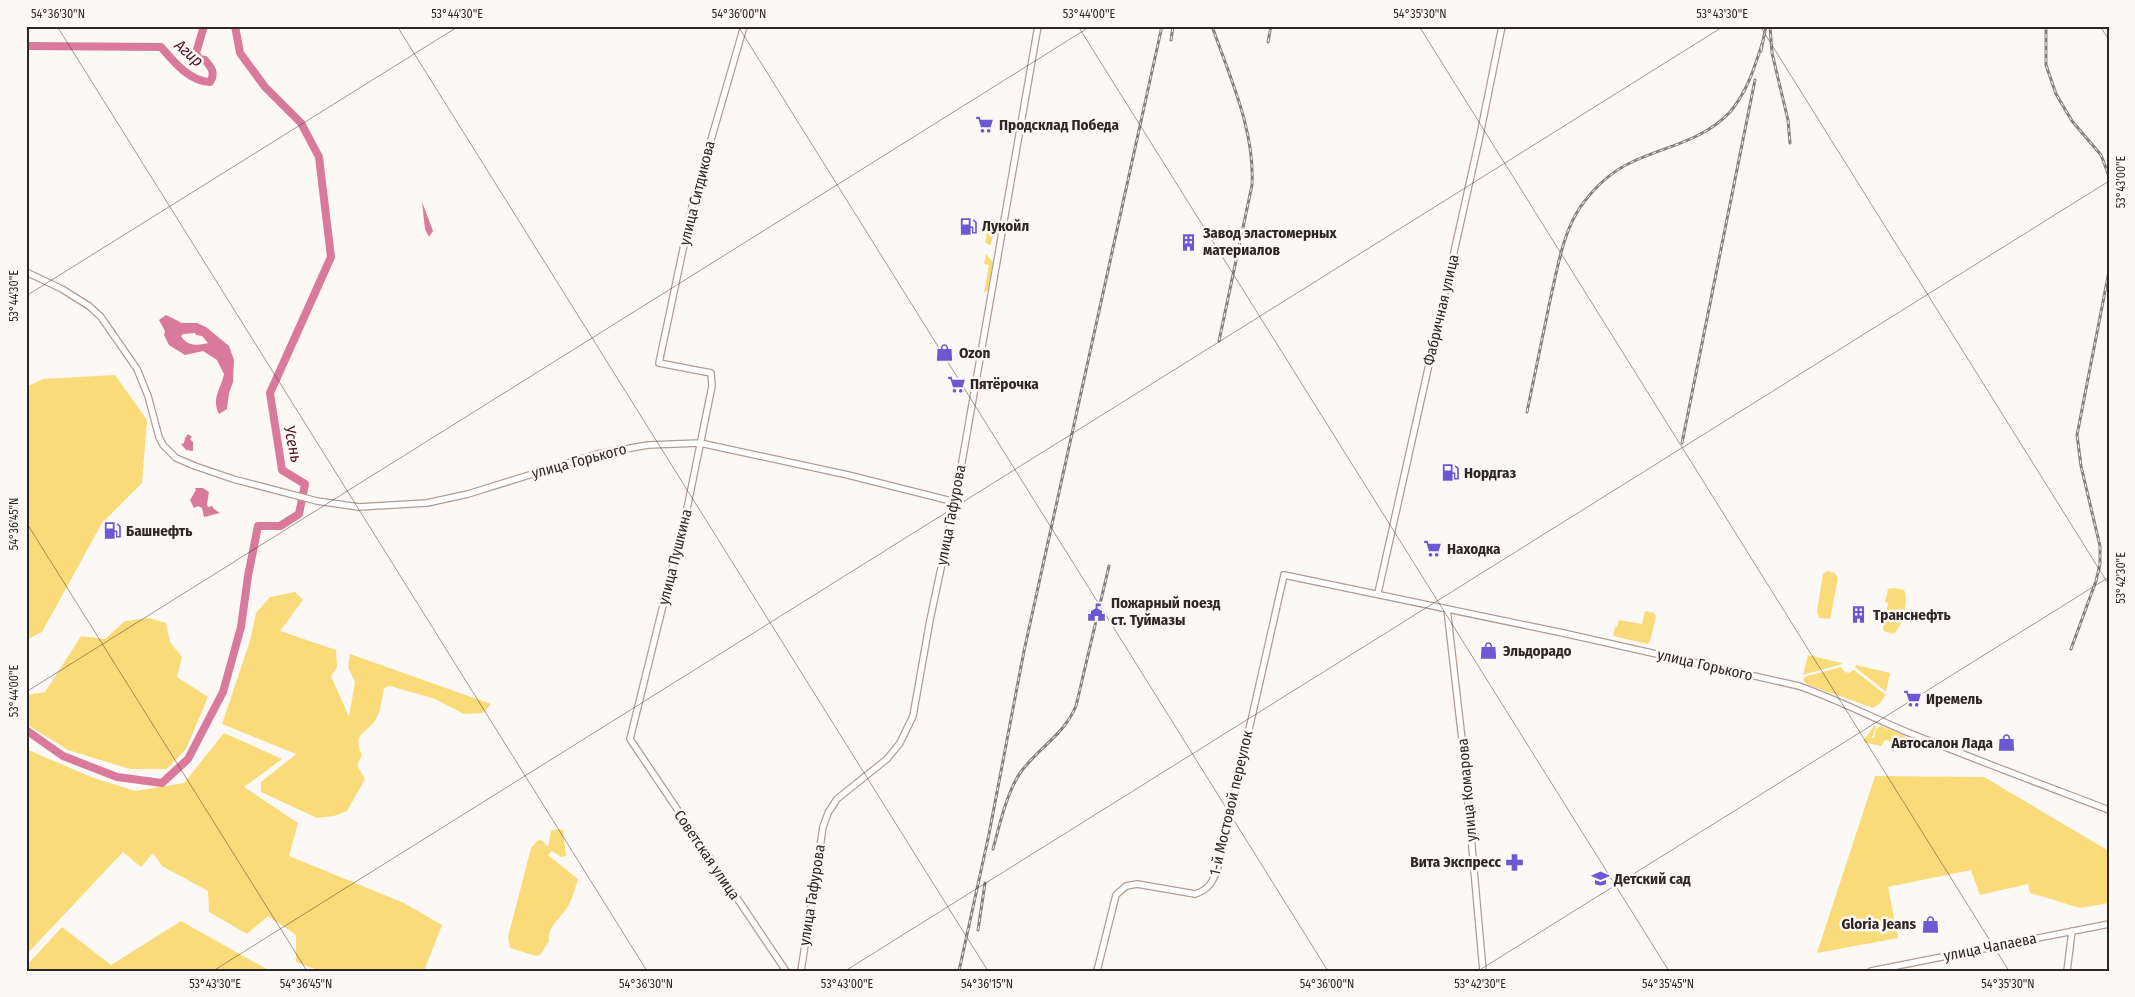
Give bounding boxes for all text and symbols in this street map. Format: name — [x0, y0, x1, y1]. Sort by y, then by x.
text: 54°36'30"N — [31, 7, 85, 21]
text: 53°44'30"E — [431, 7, 483, 21]
text: 54°36'00"N — [712, 7, 766, 21]
text: 53°44'00"E — [1063, 7, 1116, 21]
text: 54°35'30"N — [1393, 7, 1447, 21]
text: 53°43'30"E — [1696, 7, 1748, 21]
water label: Агир — [170, 35, 207, 71]
supermarket icon: Продсклад Победа — [975, 115, 995, 135]
place label: Продсклад Победа — [999, 116, 1119, 134]
street label: улица Ситдикова — [675, 139, 719, 247]
text: 53°43'00"E — [2114, 155, 2128, 208]
fuel station icon: Лукойл — [958, 216, 978, 236]
place label: Лукойл — [982, 217, 1029, 235]
place label: Завод эластомерных материалов — [1202, 224, 1338, 259]
building icon: Завод эластомерных материалов — [1179, 232, 1199, 252]
street label: Фабричная улица — [1419, 253, 1463, 367]
text: 53°44'30"E — [7, 270, 21, 322]
shop icon: Ozon — [935, 343, 955, 363]
place label: Ozon — [959, 344, 990, 362]
supermarket icon: Пятёрочка — [946, 374, 966, 394]
place label: Пятёрочка — [970, 375, 1039, 393]
water label: Усень — [280, 424, 306, 464]
street label: улица Горького — [530, 440, 628, 482]
street label: улица Гафурова — [932, 463, 970, 567]
fuel station icon: Нордгаз — [1440, 463, 1460, 483]
place label: Нордгаз — [1464, 464, 1516, 482]
text: 54°36'45"N — [7, 498, 21, 550]
street label: улица Пушкина — [654, 507, 696, 607]
fuel station icon: Башнефть — [102, 521, 122, 541]
place label: Башнефть — [126, 522, 192, 540]
supermarket icon: Находка — [1423, 539, 1443, 559]
place label: Находка — [1447, 540, 1501, 558]
text: 53°42'30"E — [2114, 552, 2128, 604]
place label: Пожарный поезд ст. Туймазы — [1111, 594, 1221, 629]
public building icon: Пожарный поезд ст. Туймазы — [1087, 602, 1107, 622]
building icon: Транснефть — [1849, 605, 1869, 625]
place label: Транснефть — [1873, 606, 1951, 624]
shop icon: Эльдорадо — [1479, 641, 1499, 661]
place label: Эльдорадо — [1503, 642, 1572, 660]
street label: улица Горького — [1656, 645, 1755, 685]
text: 53°44'00"E — [7, 664, 21, 717]
supermarket icon: Иремель — [1902, 689, 1922, 709]
place label: Иремель — [1926, 690, 1982, 708]
street label: 1-й Мостовой переулок — [1206, 729, 1256, 877]
shop icon: Автосалон Лада — [1997, 733, 2017, 753]
place label: Автосалон Лада — [1890, 734, 1994, 752]
street label: улица Комарова — [1454, 737, 1480, 843]
street label: Советская улица — [670, 807, 744, 903]
street label: улица Гафурова — [795, 843, 829, 947]
pharmacy icon: Вита Экспресс — [1505, 852, 1525, 872]
place label: Вита Экспресс — [1410, 853, 1501, 871]
school or university icon: Детский сад — [1590, 869, 1610, 889]
place label: Детский сад — [1613, 870, 1691, 888]
shop icon: Gloria Jeans — [1920, 914, 1940, 934]
place label: Gloria Jeans — [1841, 915, 1916, 933]
street label: улица Чапаева — [1942, 929, 2038, 965]
text: 53°43'30"E — [189, 977, 241, 991]
text: 54°36'45"N — [280, 977, 332, 991]
text: 54°36'30"N — [619, 977, 673, 991]
text: 53°43'00"E — [821, 977, 874, 991]
text: 54°36'15"N — [961, 977, 1013, 991]
text: 54°36'00"N — [1300, 977, 1354, 991]
text: 53°42'30"E — [1454, 977, 1506, 991]
text: 54°35'45"N — [1642, 977, 1694, 991]
text: 54°35'30"N — [1981, 977, 2035, 991]

